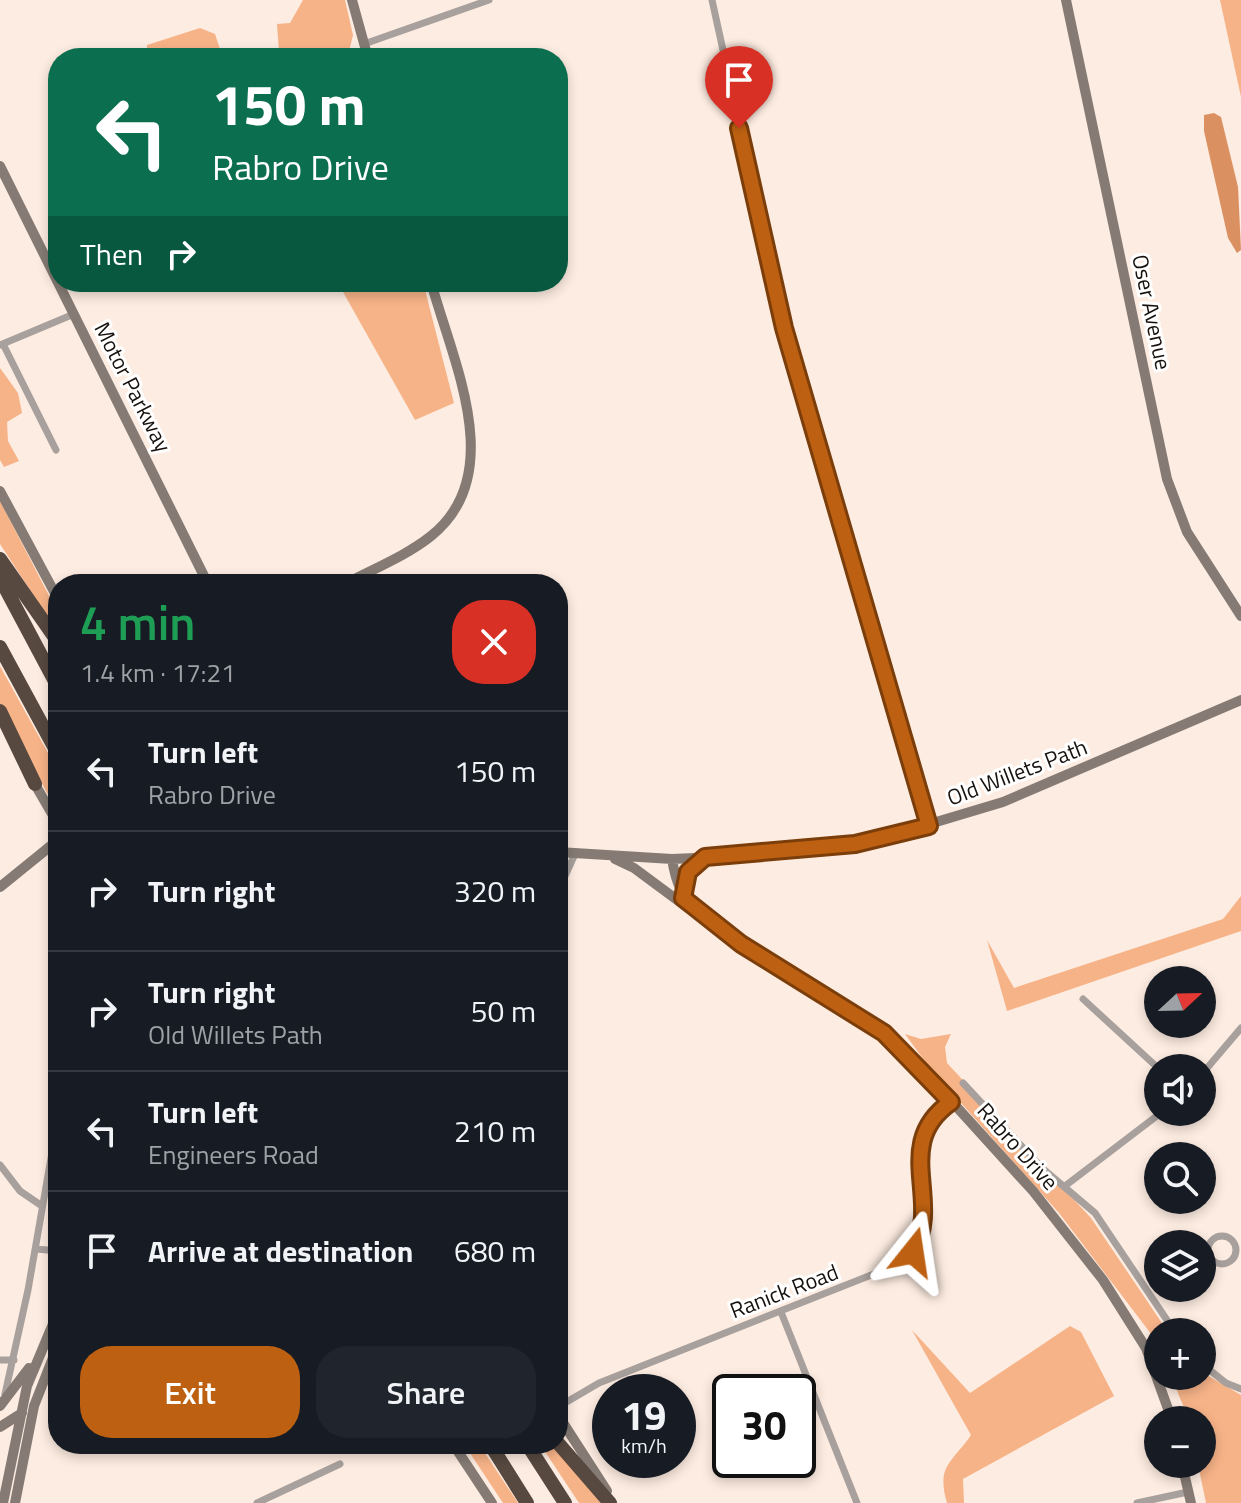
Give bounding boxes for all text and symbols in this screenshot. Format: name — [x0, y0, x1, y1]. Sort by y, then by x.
pin — [705, 46, 773, 128]
icon: arrive — [717, 58, 761, 102]
text: 150 m — [212, 62, 365, 147]
icon: left — [80, 80, 184, 184]
text: Rabro Drive — [212, 139, 389, 194]
text: Then — [80, 231, 143, 277]
icon: right — [159, 232, 203, 276]
street label: Oser Avenue — [1123, 251, 1181, 373]
street label: Motor Parkway — [86, 316, 181, 458]
text: 4 min — [80, 586, 195, 659]
button: close — [452, 600, 536, 684]
text: 1.4 km · 17:21 — [80, 653, 236, 692]
text: Turn left — [148, 729, 258, 775]
street label: Old Willets Path — [942, 730, 1092, 814]
text: 150 m — [454, 748, 536, 794]
icon: left — [80, 749, 124, 793]
text: Rabro Drive — [148, 775, 276, 814]
text: Turn right — [148, 868, 276, 914]
text: 320 m — [454, 868, 536, 914]
icon: right — [80, 869, 124, 913]
north arrow — [1144, 966, 1216, 1038]
map controls — [1144, 966, 1216, 1478]
text: Turn right — [148, 969, 276, 1015]
text: 50 m — [471, 988, 536, 1034]
icon: right — [80, 989, 124, 1033]
text: Old Willets Path — [148, 1015, 323, 1054]
button: sound — [1144, 1054, 1216, 1126]
text: Turn left — [148, 1089, 258, 1135]
street label: Rabro Drive — [969, 1094, 1067, 1198]
text: 210 m — [454, 1108, 536, 1154]
icon: left — [80, 1109, 124, 1153]
text: Engineers Road — [148, 1135, 319, 1174]
button: search — [1144, 1142, 1216, 1214]
position arrow — [871, 1210, 955, 1294]
text: Arrive at destination — [148, 1228, 413, 1274]
text: 680 m — [454, 1228, 536, 1274]
icon: arrive — [80, 1229, 124, 1273]
button: layers — [1144, 1230, 1216, 1302]
street label: Ranick Road — [725, 1255, 843, 1327]
button: + — [1144, 1318, 1216, 1390]
button: Exit — [80, 1346, 300, 1438]
button: Share — [316, 1346, 536, 1438]
speed limit sign: 30 — [712, 1374, 816, 1478]
text: 19 — [622, 1385, 666, 1446]
button: − — [1144, 1406, 1216, 1478]
text: km/h — [621, 1430, 667, 1461]

